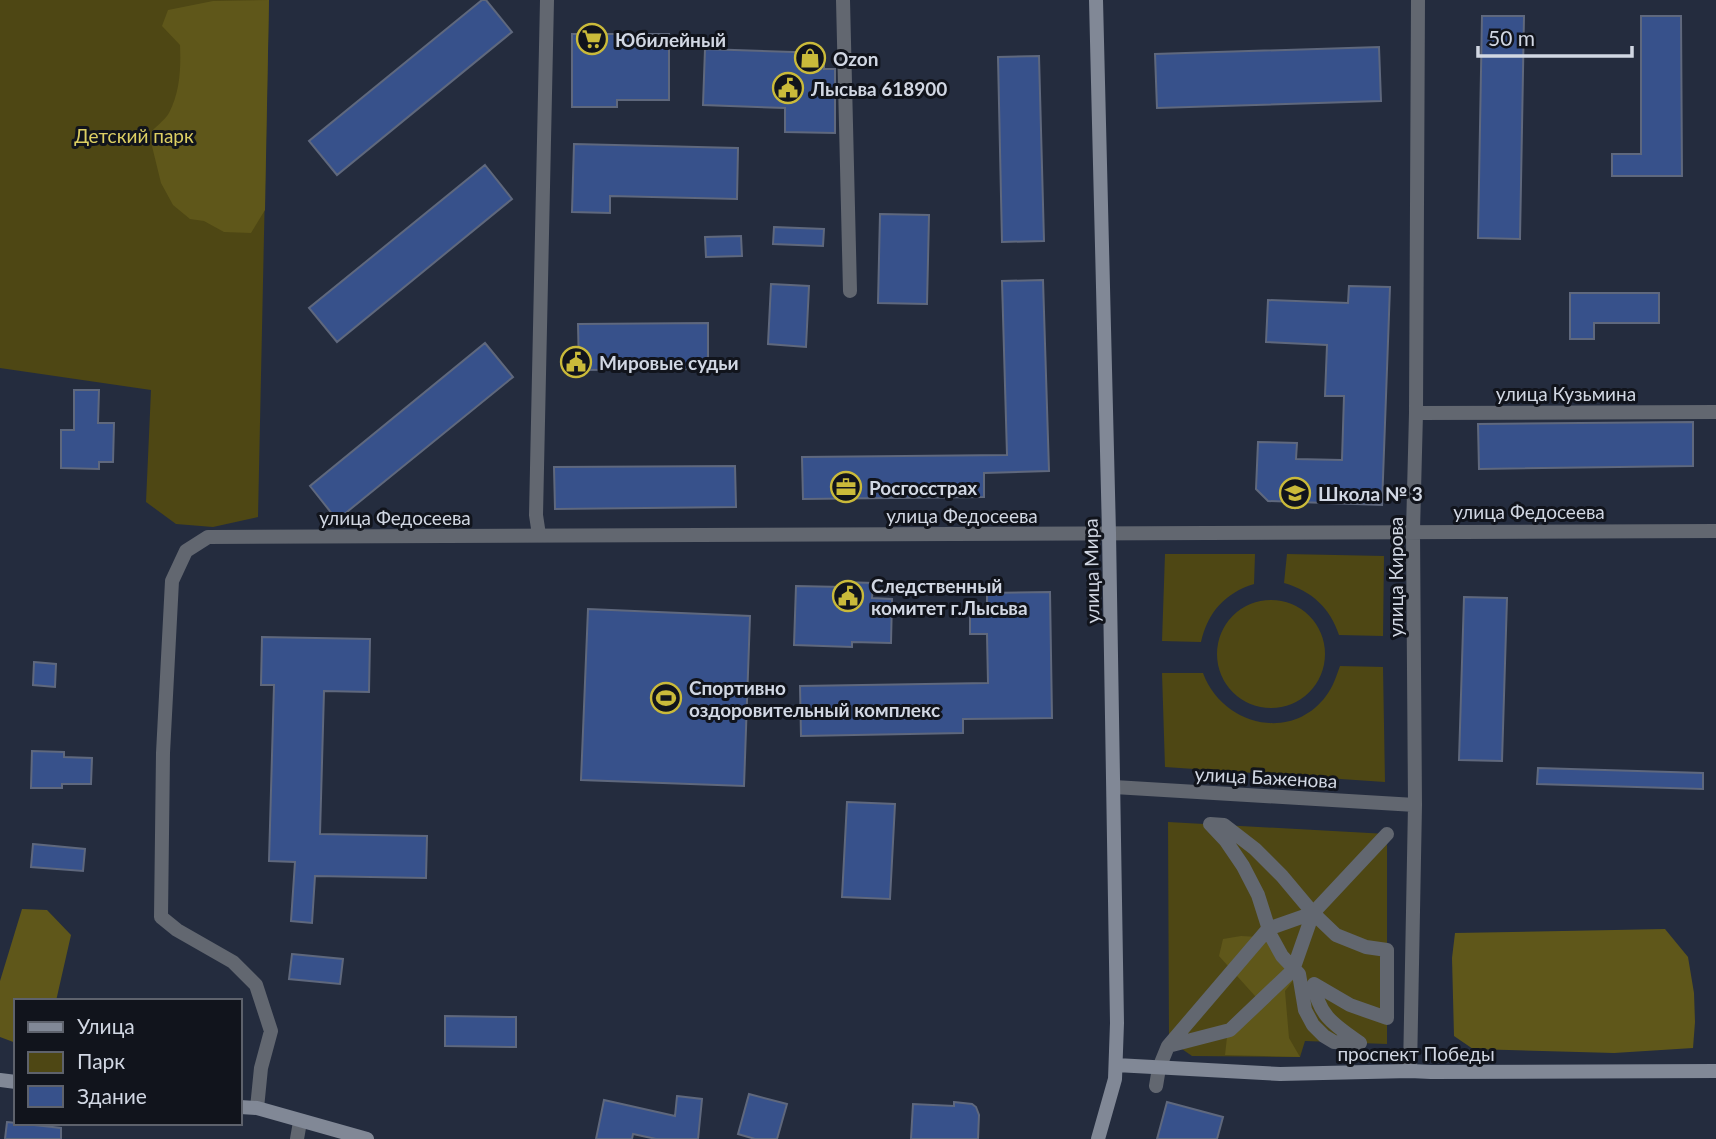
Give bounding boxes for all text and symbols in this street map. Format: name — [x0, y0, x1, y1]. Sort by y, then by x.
scale bar — [1478, 14, 1632, 58]
supermarket icon: Юбилейный — [575, 22, 609, 56]
text: 50 m — [1488, 25, 1535, 50]
place label: Юбилейный — [615, 28, 726, 51]
shop icon: Ozon — [793, 41, 827, 75]
place label: Ozon — [833, 47, 878, 70]
public building icon: Лысьва 618900 — [771, 71, 805, 105]
place label: Лысьва 618900 — [810, 77, 947, 100]
park label: Детский парк — [74, 124, 194, 147]
public building icon: Мировые судьи — [559, 345, 593, 379]
place label: Мировые судьи — [599, 351, 739, 374]
street label: улица Кузьмина — [1496, 382, 1636, 405]
office icon: Росгосстрах — [829, 470, 863, 504]
place label: Росгосстрах — [869, 476, 977, 499]
school or university icon: Школа № 3 — [1278, 476, 1312, 510]
place label: Школа № 3 — [1318, 482, 1423, 505]
street label: улица Федосеева — [1453, 500, 1605, 523]
street label: улица Федосеева — [886, 504, 1038, 527]
street label: улица Федосеева — [319, 506, 471, 529]
street label: улица Кирова — [1384, 517, 1407, 637]
street label: улица Мира — [1079, 518, 1103, 624]
place label: Следственный комитет г.Лысьва — [871, 574, 1028, 619]
public building icon: Следственный комитет г.Лысьва — [831, 579, 865, 613]
place label: Спортивно оздоровительный комплекс — [689, 676, 940, 721]
sports icon: Спортивно оздоровительный комплекс — [649, 681, 683, 715]
street label: улица Баженова — [1194, 762, 1338, 792]
legend — [14, 999, 242, 1125]
text: Улица — [77, 1013, 135, 1038]
street label: проспект Победы — [1337, 1042, 1495, 1065]
text: Парк — [77, 1048, 125, 1073]
text: Здание — [77, 1083, 147, 1108]

